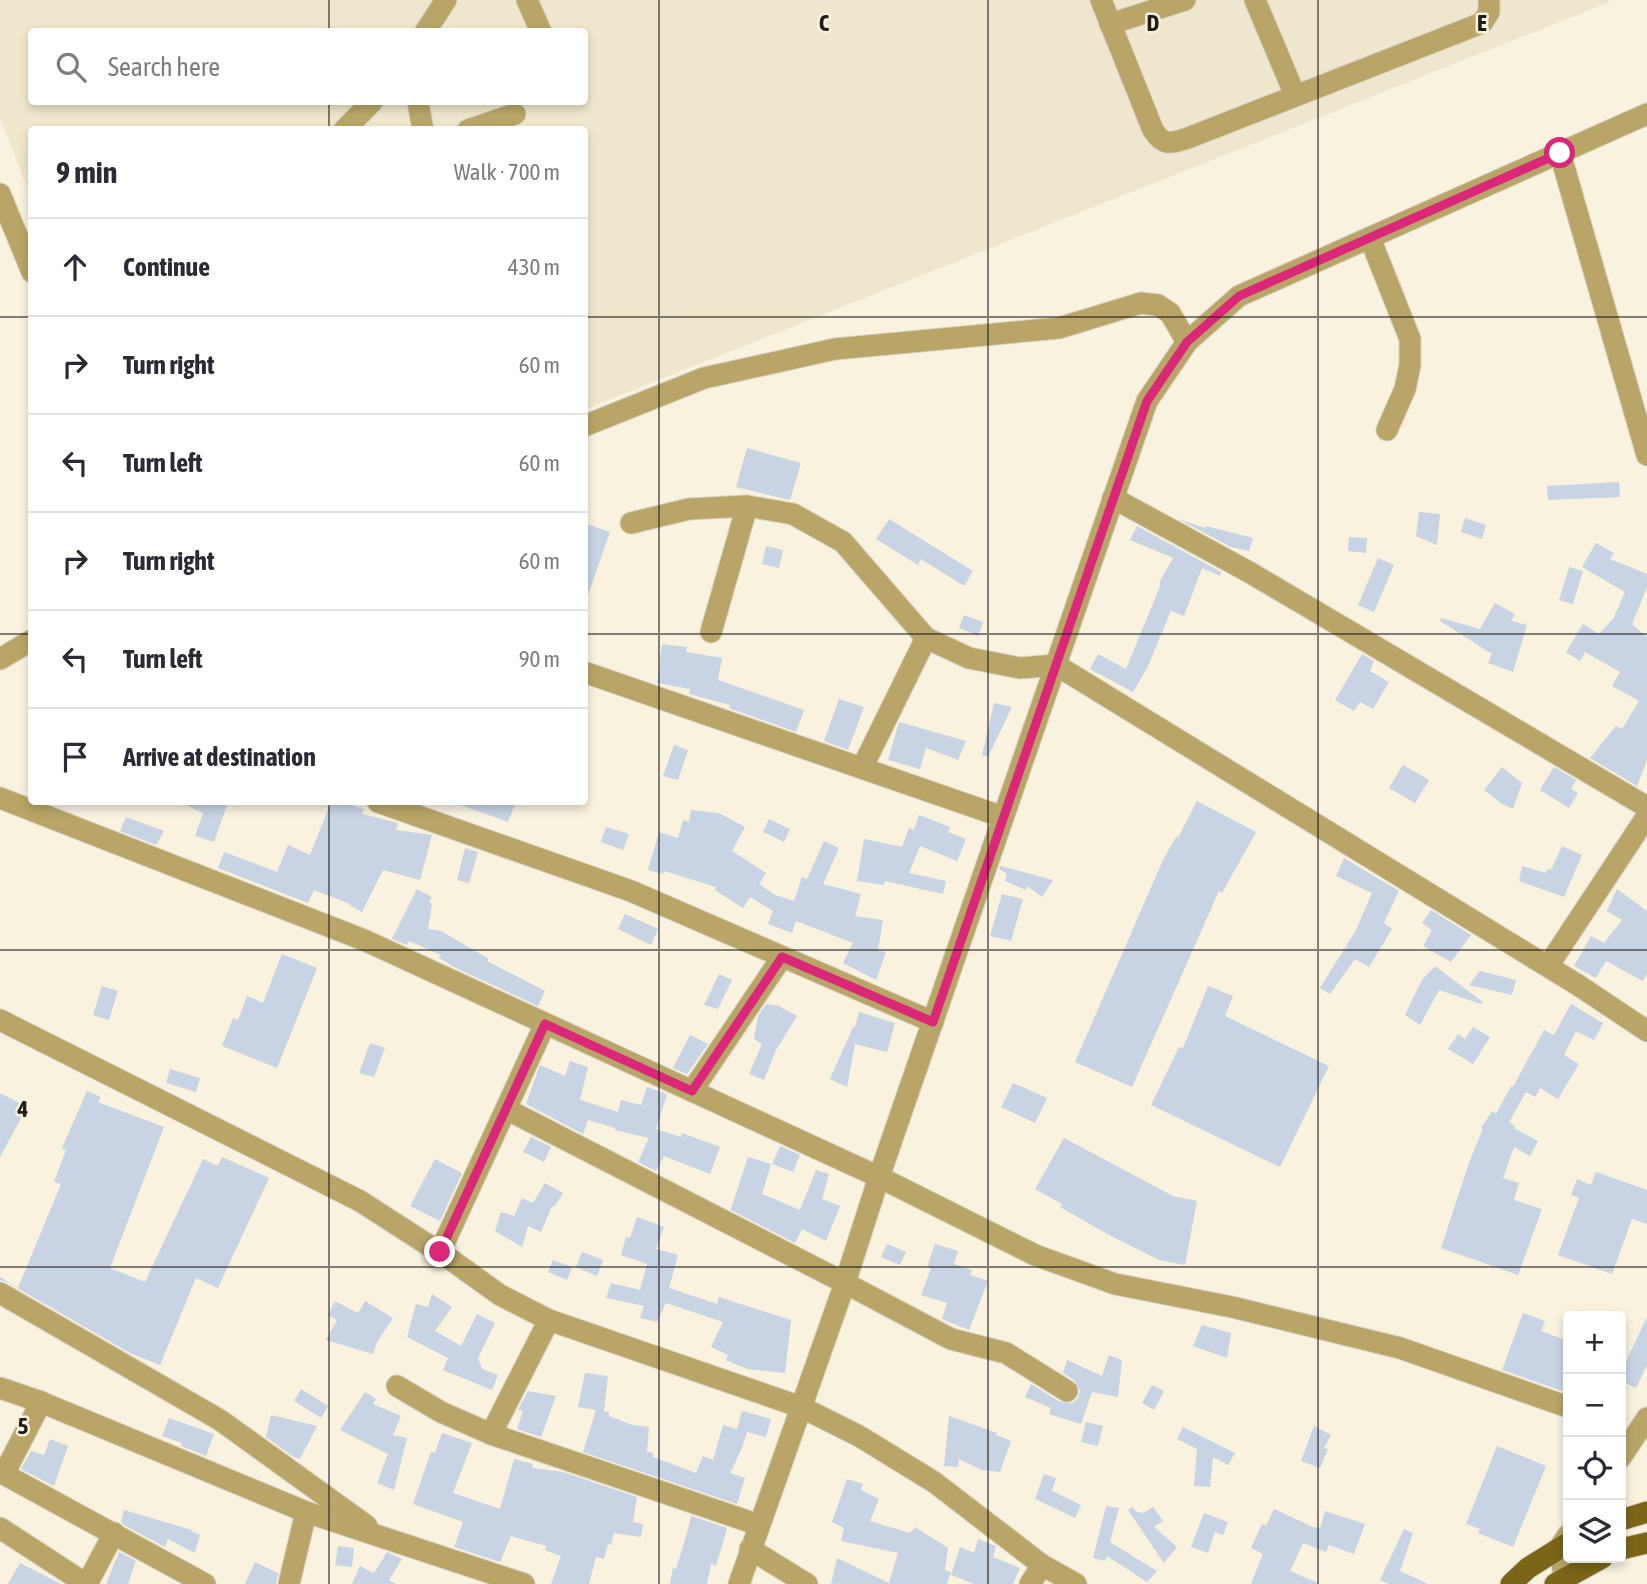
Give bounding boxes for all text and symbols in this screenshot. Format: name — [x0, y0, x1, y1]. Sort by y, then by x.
text: C — [819, 10, 830, 36]
text: D — [1147, 10, 1160, 36]
text: E — [1477, 10, 1487, 36]
search box — [28, 28, 588, 105]
icon: search — [52, 48, 90, 86]
text: Search here — [108, 52, 220, 82]
route start — [1544, 137, 1575, 168]
text: 9 min — [56, 155, 117, 189]
text: Walk · 700 m — [454, 159, 560, 185]
icon: ahead — [56, 248, 94, 286]
text: Continue — [123, 252, 210, 282]
text: 430 m — [508, 254, 560, 280]
icon: right — [56, 346, 94, 384]
text: Turn right — [123, 350, 214, 380]
text: 60 m — [519, 352, 560, 378]
icon: left — [56, 444, 94, 482]
text: Turn left — [123, 448, 203, 478]
text: 60 m — [519, 450, 560, 476]
icon: right — [56, 542, 94, 580]
text: Turn right — [123, 546, 214, 576]
text: 60 m — [519, 548, 560, 574]
icon: left — [56, 640, 94, 678]
text: Turn left — [123, 644, 203, 674]
text: 90 m — [519, 646, 560, 672]
icon: arrive — [56, 738, 94, 776]
text: Arrive at destination — [123, 742, 316, 772]
text: 4 — [17, 1096, 29, 1122]
route end — [424, 1236, 455, 1267]
map controls — [1563, 1311, 1626, 1563]
button: + — [1563, 1311, 1626, 1374]
button: − — [1563, 1374, 1626, 1437]
text: 5 — [18, 1413, 29, 1439]
button: locate — [1563, 1437, 1626, 1500]
button: layers — [1563, 1500, 1626, 1563]

